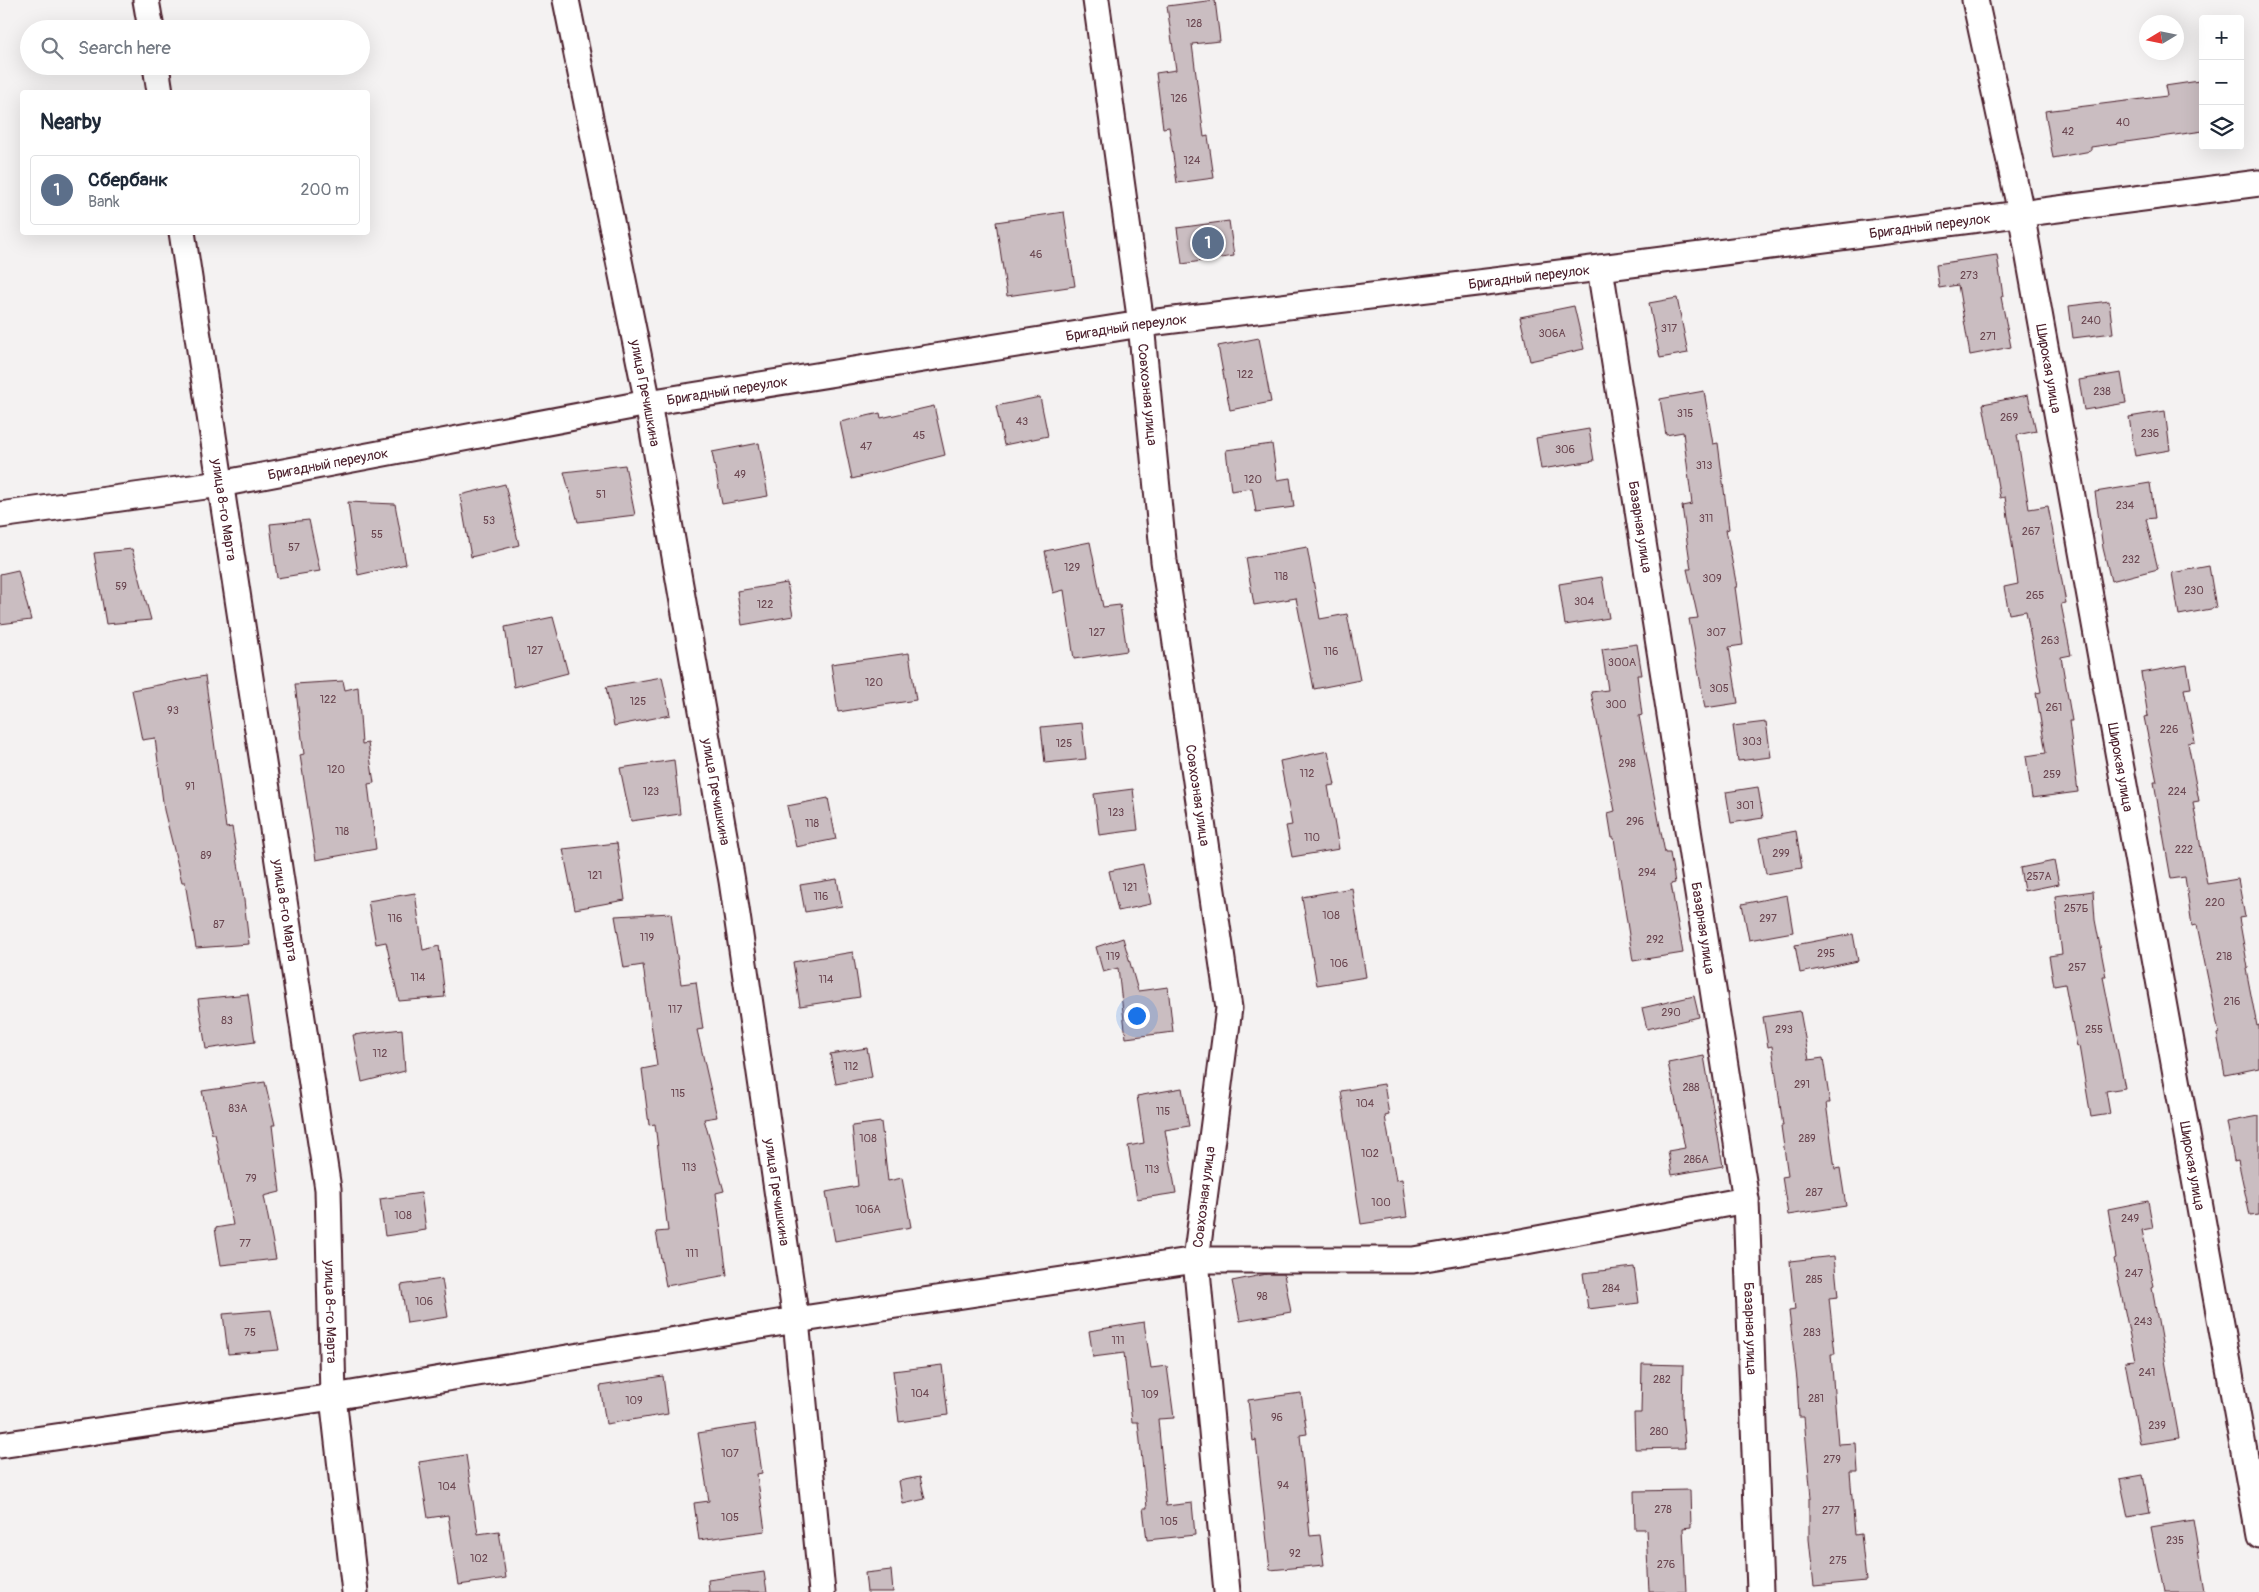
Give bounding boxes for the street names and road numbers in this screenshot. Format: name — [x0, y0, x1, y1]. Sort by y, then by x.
street label: Бригадный переулок — [1868, 209, 1992, 242]
street label: Бригадный переулок — [1467, 261, 1591, 293]
street label: Бригадный переулок — [1064, 310, 1188, 344]
street label: Широкая улица — [2033, 323, 2065, 414]
street label: улица Гречишкина — [627, 337, 664, 448]
street label: Совхозная улица — [1134, 343, 1161, 446]
street label: Бригадный переулок — [665, 372, 789, 408]
street label: Бригадный переулок — [266, 444, 390, 483]
street label: улица 8-го Марта — [208, 457, 241, 562]
street label: Базарная улица — [1625, 480, 1656, 574]
street label: Широкая улица — [2104, 721, 2137, 813]
street label: улица Гречишкина — [698, 736, 734, 847]
street label: Совхозная улица — [1182, 743, 1214, 847]
street label: улица 8-го Марта — [269, 857, 302, 962]
street label: Базарная улица — [1688, 881, 1719, 975]
street label: Широкая улица — [2176, 1120, 2209, 1212]
street label: улица Гречишкина — [761, 1136, 794, 1247]
street label: Совхозная улица — [1189, 1145, 1219, 1249]
street label: улица 8-го Марта — [321, 1259, 341, 1364]
street label: Базарная улица — [1740, 1282, 1761, 1375]

